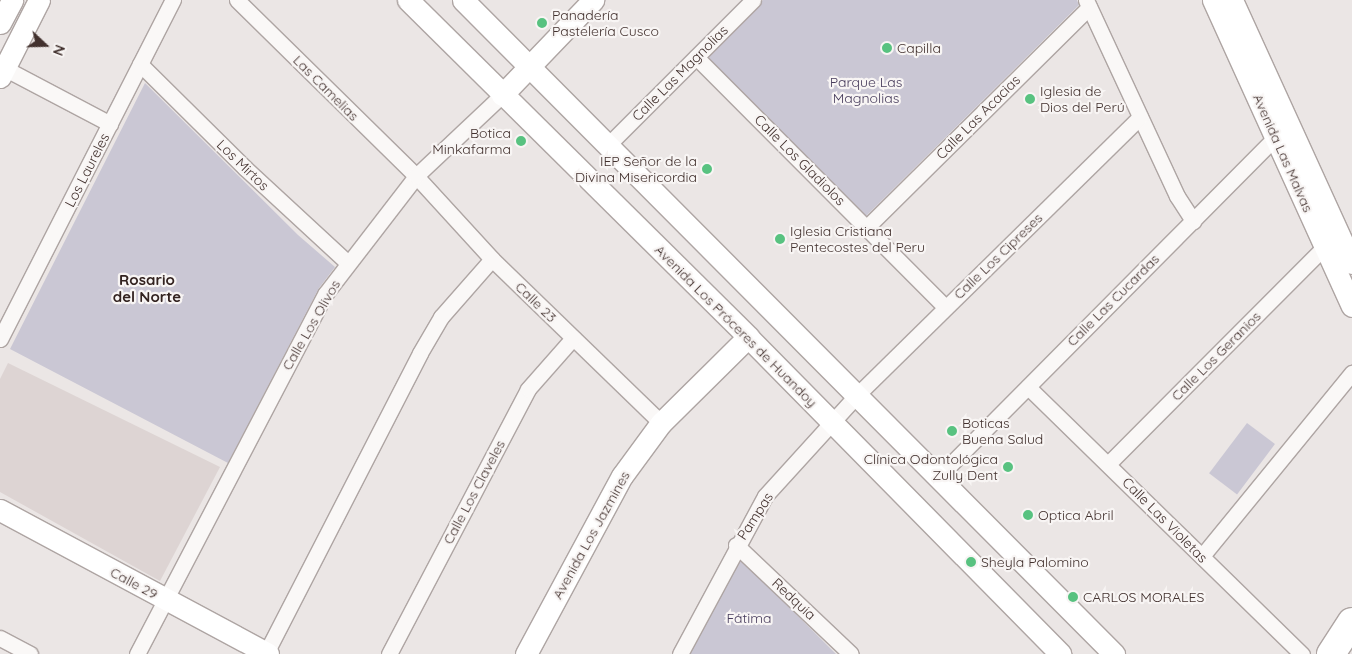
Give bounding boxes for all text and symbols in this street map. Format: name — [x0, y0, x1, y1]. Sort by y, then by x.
place label: Panadería Pastelería Cusco — [552, 7, 659, 40]
marker: Panadería Pastelería Cusco — [536, 17, 548, 29]
north arrow — [20, 20, 70, 70]
street label: Calle Las Magnolias — [629, 22, 731, 124]
place label: Capilla — [897, 40, 941, 56]
text: N — [49, 42, 69, 58]
marker: Capilla — [881, 42, 893, 54]
street label: Las Camelias — [290, 52, 362, 124]
street label: Calle Las Acacias — [932, 71, 1024, 163]
park label: Parque Las Magnolias — [830, 74, 902, 106]
place label: Iglesia de Dios del Perú — [1040, 83, 1125, 115]
street label: Avenida Las Malvas — [1249, 91, 1317, 215]
marker: Iglesia de Dios del Perú — [1024, 93, 1036, 105]
street label: Calle Los Gladiolos — [751, 111, 849, 209]
place label: Botica Minkafarma — [432, 125, 511, 158]
street label: Los Laureles — [61, 130, 113, 210]
marker: Botica Minkafarma — [515, 135, 527, 147]
street label: Los Mirtos — [213, 136, 273, 194]
place label: IEP Señor de la Divina Misericordia — [575, 153, 697, 186]
marker: IEP Señor de la Divina Misericordia — [701, 163, 713, 175]
street label: Calle Los Cipreses — [950, 209, 1046, 303]
place label: Iglesia Cristiana Pentecostes del Peru — [790, 223, 925, 256]
marker: Iglesia Cristiana Pentecostes del Peru — [774, 233, 786, 245]
street label: Avenida Los Próceres de Huandoy — [651, 241, 821, 411]
street label: Calle Las Cucardas — [1063, 250, 1163, 350]
district label: Rosario del Norte — [113, 270, 181, 305]
street label: Calle Los Olivos — [278, 277, 344, 373]
street label: Calle 23 — [512, 278, 560, 326]
street label: Calle Los Geranios — [1168, 308, 1264, 404]
place label: Boticas Buena Salud — [962, 415, 1043, 448]
marker: Boticas Buena Salud — [946, 425, 958, 437]
street label: Calle Los Claveles — [439, 437, 509, 547]
place label: Clínica Odontológica Zully Dent — [864, 451, 998, 484]
marker: Clínica Odontológica Zully Dent — [1002, 461, 1014, 473]
street label: Avenida Los Jazmines — [549, 468, 633, 602]
street label: Calle Las Violetas — [1119, 474, 1211, 566]
street label: Pampas — [734, 489, 776, 543]
place label: Optica Abril — [1038, 507, 1114, 523]
marker: Optica Abril — [1022, 509, 1034, 521]
place label: Sheyla Palomino — [981, 554, 1089, 570]
marker: Sheyla Palomino — [965, 556, 977, 568]
street label: Calle 29 — [107, 564, 161, 602]
street label: Redquia — [769, 575, 819, 623]
place label: CARLOS MORALES — [1083, 589, 1204, 605]
marker: CARLOS MORALES — [1067, 591, 1079, 603]
park label: Fátima — [726, 610, 772, 626]

